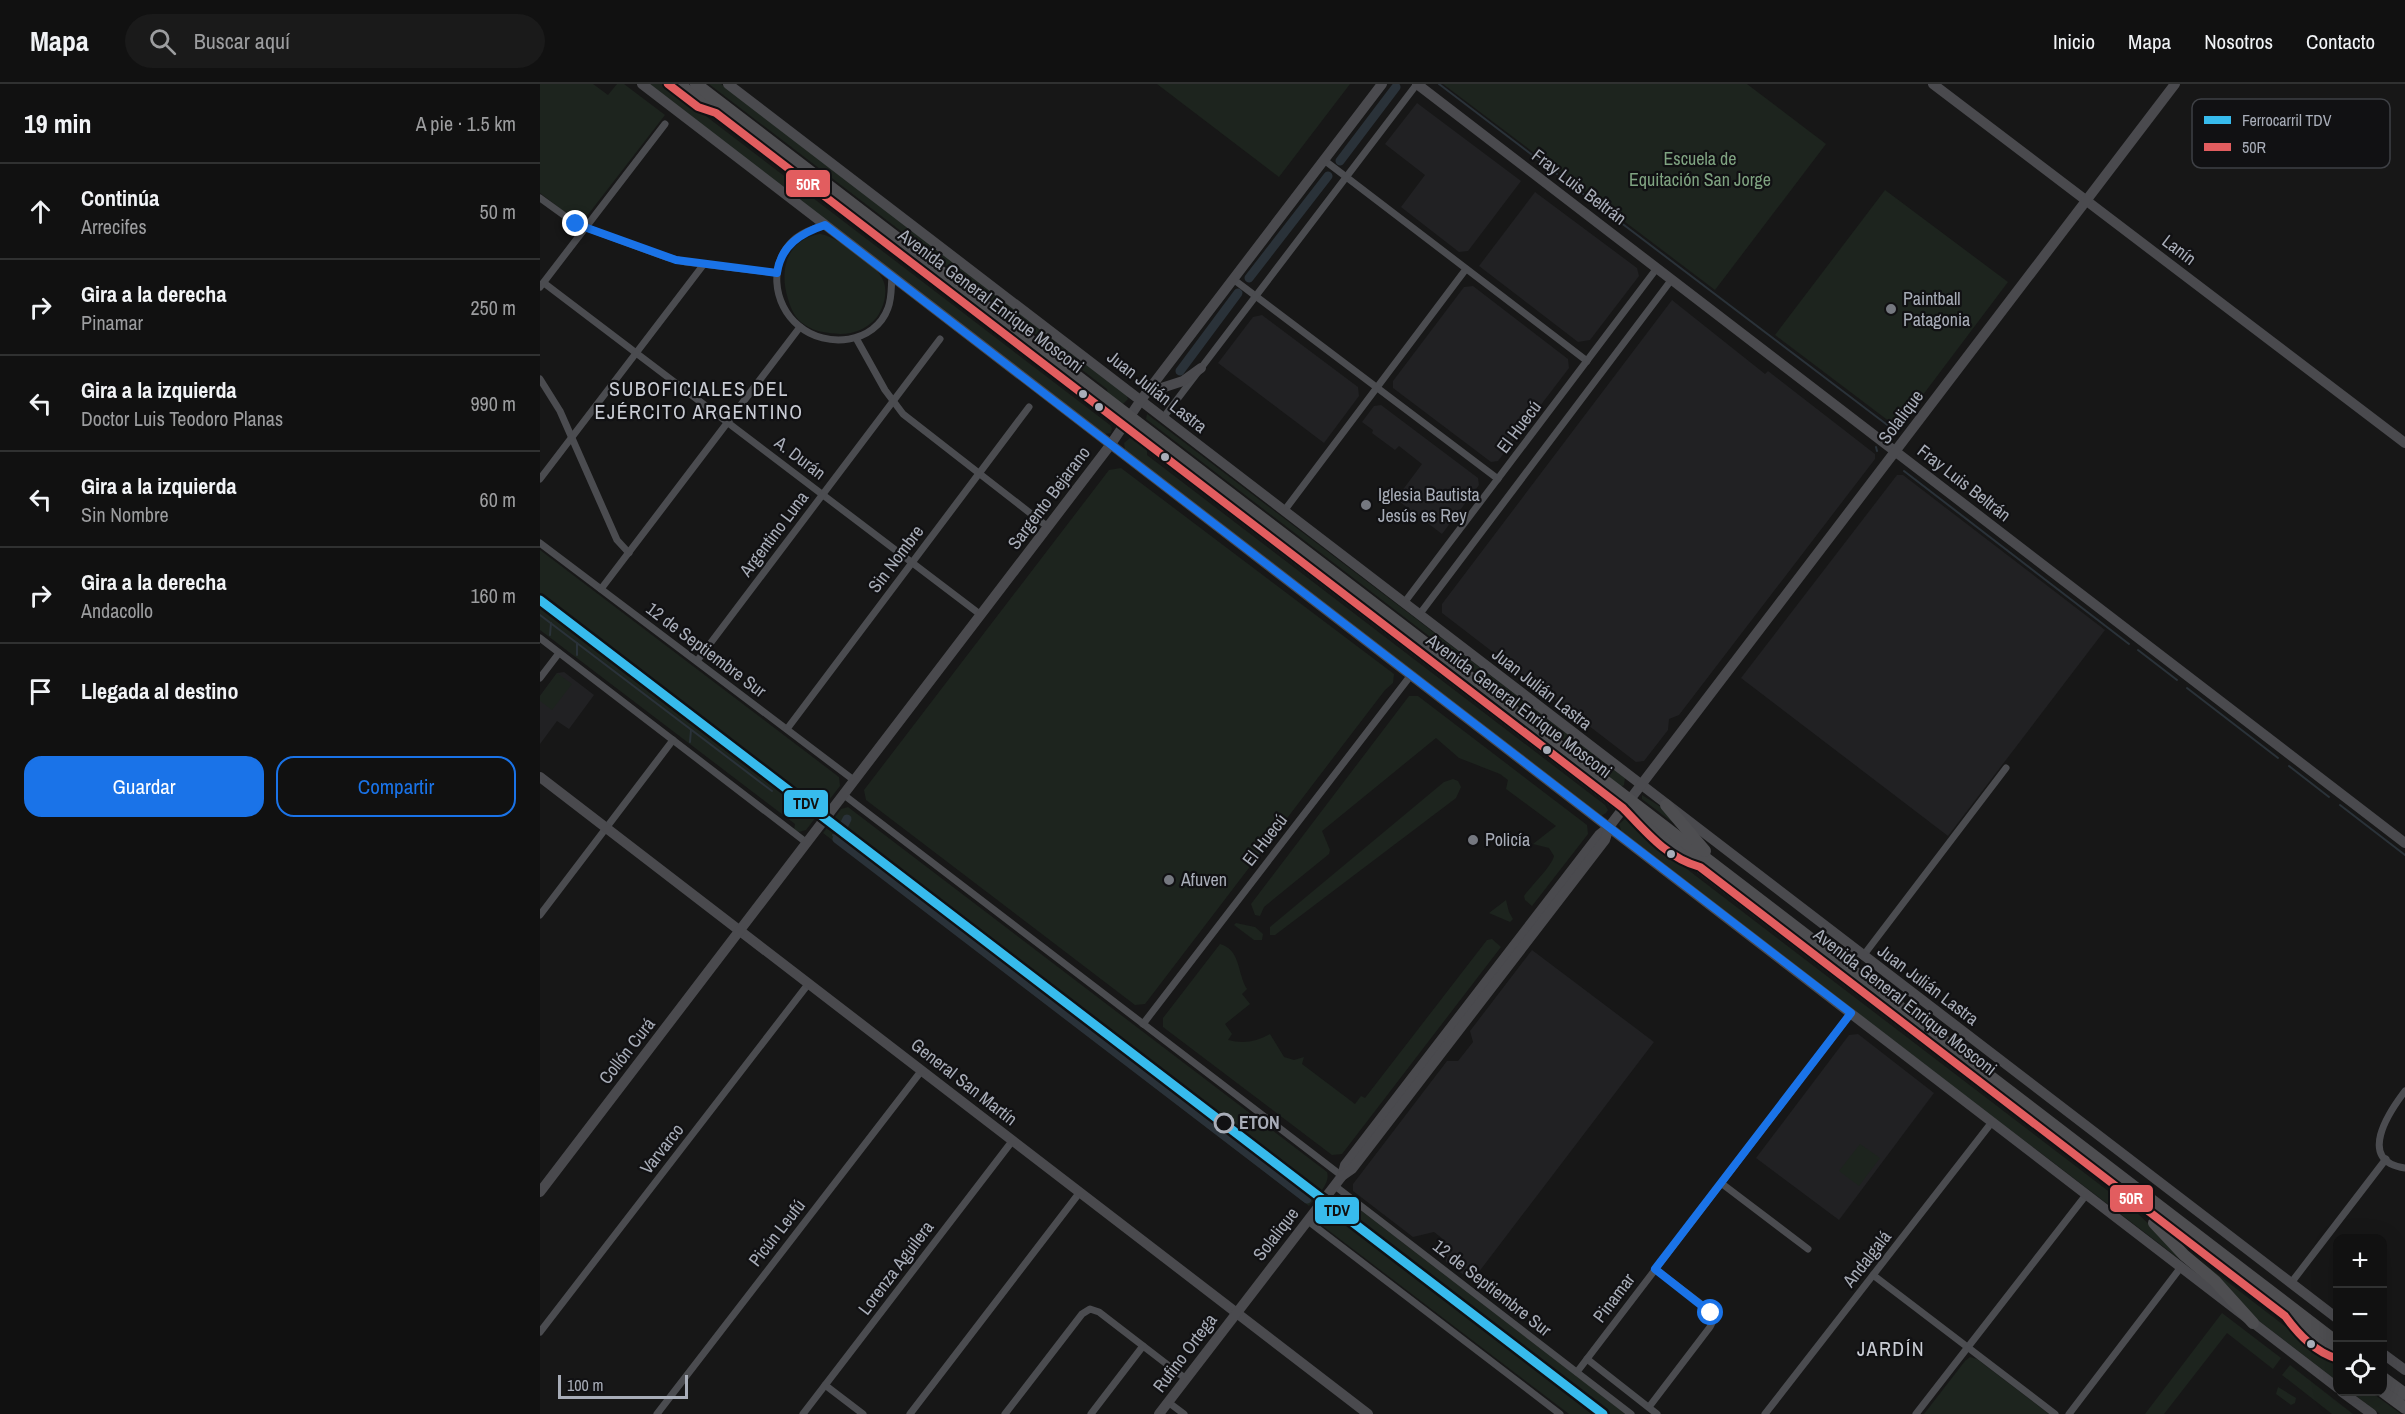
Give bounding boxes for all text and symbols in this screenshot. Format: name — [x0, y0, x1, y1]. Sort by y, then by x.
search box — [125, 14, 545, 68]
text: Mapa — [30, 22, 89, 60]
icon: search — [146, 25, 179, 58]
text: Buscar aquí — [194, 26, 290, 56]
text: Inicio — [2053, 27, 2095, 56]
text: Mapa — [2128, 27, 2171, 56]
text: Nosotros — [2204, 27, 2273, 56]
text: Contacto — [2306, 27, 2375, 56]
legend — [2192, 99, 2390, 168]
text: 19 min — [24, 106, 92, 141]
text: Ferrocarril TDV — [2242, 109, 2332, 131]
text: A pie · 1.5 km — [416, 110, 516, 137]
text: 50R — [2242, 136, 2267, 158]
street label: Fray Luis Beltrán — [1527, 143, 1632, 230]
park label: Escuela de Equitación San Jorge — [1629, 146, 1771, 192]
line badge: 50R — [785, 169, 831, 198]
text: 50R — [796, 173, 821, 195]
text: Continúa — [81, 183, 159, 213]
icon: ahead — [24, 195, 57, 228]
text: 50 m — [480, 198, 516, 225]
route end — [562, 210, 588, 236]
text: Arrecifes — [81, 213, 147, 240]
street label: Avenida General Enrique Mosconi — [893, 222, 1089, 379]
street label: Lanín — [2157, 229, 2202, 271]
text: Gira a la derecha — [81, 279, 226, 309]
place label: Paintball Patagonia — [1903, 286, 1970, 332]
icon: right — [24, 291, 57, 324]
text: 250 m — [470, 294, 516, 321]
marker: Paintball Patagonia — [1884, 302, 1898, 316]
text: Pinamar — [81, 309, 143, 336]
street label: Juan Julián Lastra — [1102, 345, 1213, 439]
text: Gira a la izquierda — [81, 375, 236, 405]
district label: SUBOFICIALES DEL EJÉRCITO ARGENTINO — [595, 375, 803, 425]
street label: Solalique — [1872, 385, 1929, 449]
icon: left — [24, 387, 57, 420]
unlabelled marker — [1077, 388, 1089, 400]
text: 990 m — [470, 390, 516, 417]
street label: El Huecú — [1491, 395, 1547, 458]
unlabelled marker — [1093, 401, 1105, 413]
text: Doctor Luis Teodoro Planas — [81, 405, 283, 432]
street label: A. Durán — [769, 429, 831, 485]
street label: Fray Luis Beltrán — [1912, 438, 2016, 527]
street label: Sargento Bejarano — [1002, 441, 1096, 554]
unlabelled marker — [1159, 451, 1171, 463]
text: Gira a la izquierda — [81, 471, 236, 501]
place label: Iglesia Bautista Jesús es Rey — [1378, 482, 1480, 528]
icon: left — [24, 483, 57, 516]
text: 60 m — [480, 486, 516, 513]
street label: Argentino Luna — [733, 486, 814, 582]
marker: Iglesia Bautista Jesús es Rey — [1359, 498, 1373, 512]
text: Sin Nombre — [81, 501, 169, 528]
street label: Sin Nombre — [862, 520, 929, 598]
text: Gira a la derecha — [81, 567, 226, 597]
icon: right — [24, 579, 57, 612]
text: 160 m — [470, 582, 516, 609]
street label: 12 de Septiembre Sur — [641, 596, 772, 703]
text: Andacollo — [81, 597, 153, 624]
street label: Avenida General Enrique Mosconi — [1421, 627, 1617, 784]
street label: Juan Julián Lastra — [1487, 642, 1598, 736]
icon: arrive — [24, 675, 57, 708]
text: Llegada al destino — [81, 676, 238, 706]
unlabelled marker — [1541, 744, 1553, 756]
button: Guardar — [24, 756, 264, 817]
button: Compartir — [276, 756, 516, 817]
line badge: TDV — [783, 789, 829, 818]
text: TDV — [793, 792, 819, 814]
street label: El Huecú — [1236, 808, 1293, 871]
place label: Policía — [1485, 827, 1530, 852]
marker: Policía — [1466, 833, 1480, 847]
unlabelled marker — [1665, 848, 1677, 860]
place label: Afuven — [1180, 867, 1227, 892]
marker: Afuven — [1162, 873, 1176, 887]
street label: Avenida General Enrique Mosconi — [1808, 922, 2002, 1081]
street label: Juan Julián Lastra — [1873, 938, 1984, 1031]
street label: Collón Curá — [593, 1012, 660, 1089]
street label: General San Martín — [906, 1032, 1023, 1131]
place label: ETON — [1239, 1110, 1280, 1135]
marker: ETON — [1214, 1113, 1234, 1133]
street label: Varvarco — [634, 1118, 689, 1179]
line badge: 50R — [2109, 1184, 2154, 1213]
text: 50R — [2119, 1187, 2144, 1209]
street label: Picún Leufú — [742, 1194, 811, 1271]
line badge: TDV — [1314, 1196, 1360, 1225]
text: TDV — [1324, 1199, 1350, 1221]
street label: Solalique — [1247, 1202, 1304, 1266]
street label: Lorenza Aguilera — [852, 1216, 939, 1320]
street label: Andalgalá — [1836, 1225, 1897, 1293]
street label: 12 de Septiembre Sur — [1428, 1233, 1557, 1342]
map controls — [2333, 1234, 2387, 1396]
button: + — [2333, 1234, 2387, 1288]
street label: Pinamar — [1587, 1268, 1640, 1328]
button: − — [2333, 1288, 2387, 1342]
route start — [1697, 1299, 1723, 1325]
street label: Rufino Ortega — [1147, 1308, 1222, 1397]
district label: JARDÍN — [1857, 1335, 1925, 1362]
unlabelled marker — [2305, 1338, 2317, 1350]
button: locate — [2333, 1342, 2387, 1396]
scale bar — [558, 1372, 688, 1400]
text: 100 m — [567, 1374, 603, 1396]

